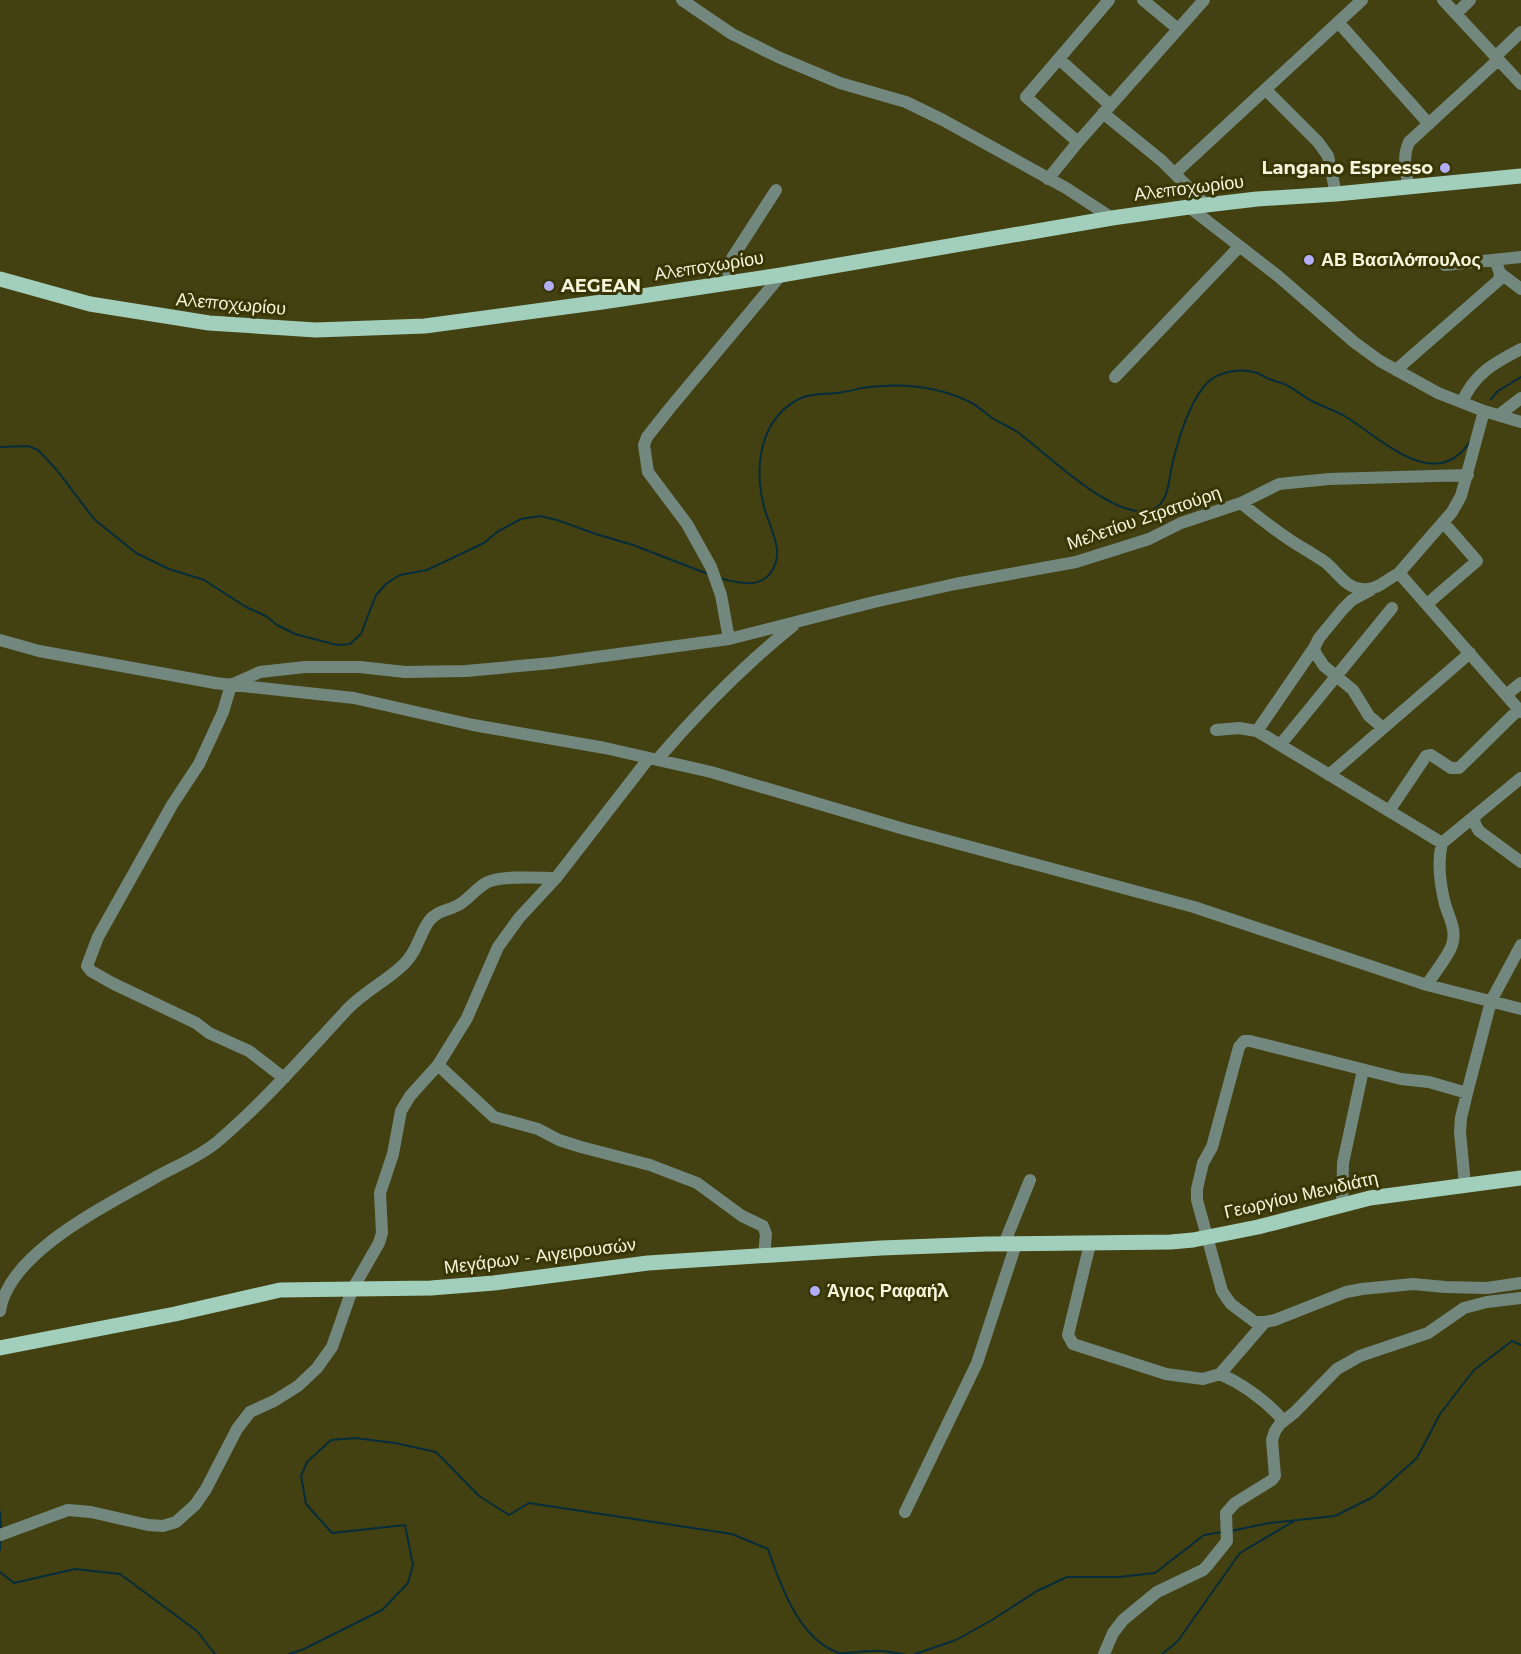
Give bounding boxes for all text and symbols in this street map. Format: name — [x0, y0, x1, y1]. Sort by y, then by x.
place label: Langano Espresso — [1261, 157, 1433, 179]
marker: Langano Espresso — [1438, 161, 1452, 175]
street label: Αλεποχωρίου — [1133, 170, 1245, 206]
street label: Αλεποχωρίου — [653, 246, 765, 286]
place label: ΑΒ Βασιλόπουλος — [1321, 249, 1481, 271]
marker: ΑΒ Βασιλόπουλος — [1302, 253, 1316, 267]
place label: AEGEAN — [560, 275, 641, 297]
marker: AEGEAN — [542, 279, 556, 293]
street label: Αλεποχωρίου — [175, 288, 287, 320]
street label: Μελετίου Στρατούρη — [1064, 481, 1224, 555]
street label: Γεωργίου Μενιδιάτη — [1222, 1167, 1380, 1223]
street label: Μεγάρων - Αιγειρουσών — [443, 1233, 637, 1279]
place label: Άγιος Ραφαήλ — [827, 1280, 949, 1302]
marker: Άγιος Ραφαήλ — [808, 1284, 822, 1298]

